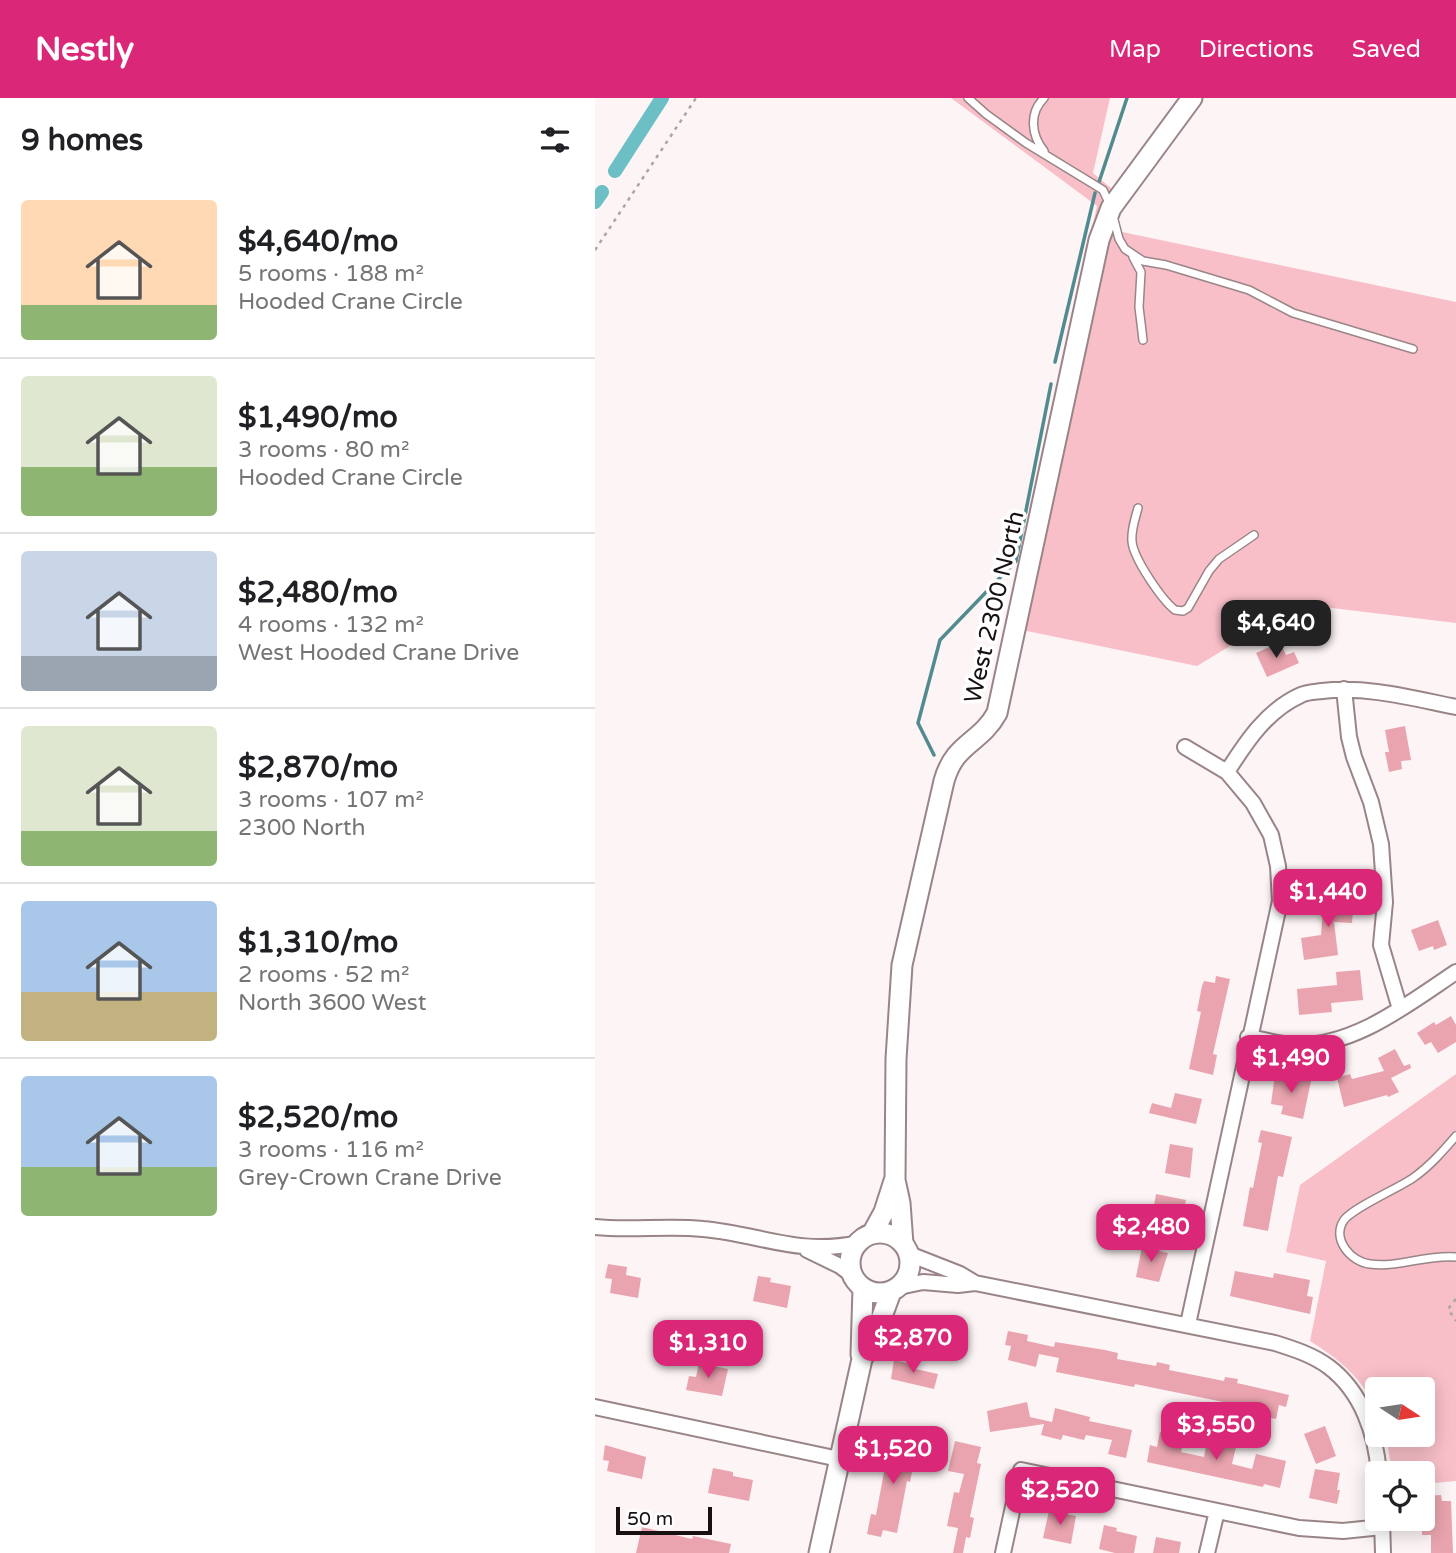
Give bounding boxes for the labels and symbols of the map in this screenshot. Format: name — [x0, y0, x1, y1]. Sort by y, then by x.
street label: West 2300 North — [958, 508, 1031, 706]
pin: $4,640 — [1219, 601, 1333, 660]
pin: $1,440 — [1271, 870, 1385, 929]
pin: $1,490 — [1234, 1035, 1348, 1095]
pin: $2,480 — [1094, 1204, 1208, 1264]
pin: $2,870 — [856, 1316, 970, 1375]
pin: $1,310 — [651, 1320, 765, 1380]
north arrow — [1365, 1377, 1435, 1447]
pin: $3,550 — [1159, 1402, 1273, 1462]
pin: $1,520 — [836, 1426, 950, 1486]
pin: $2,520 — [1003, 1468, 1117, 1527]
scale bar — [616, 1504, 712, 1536]

